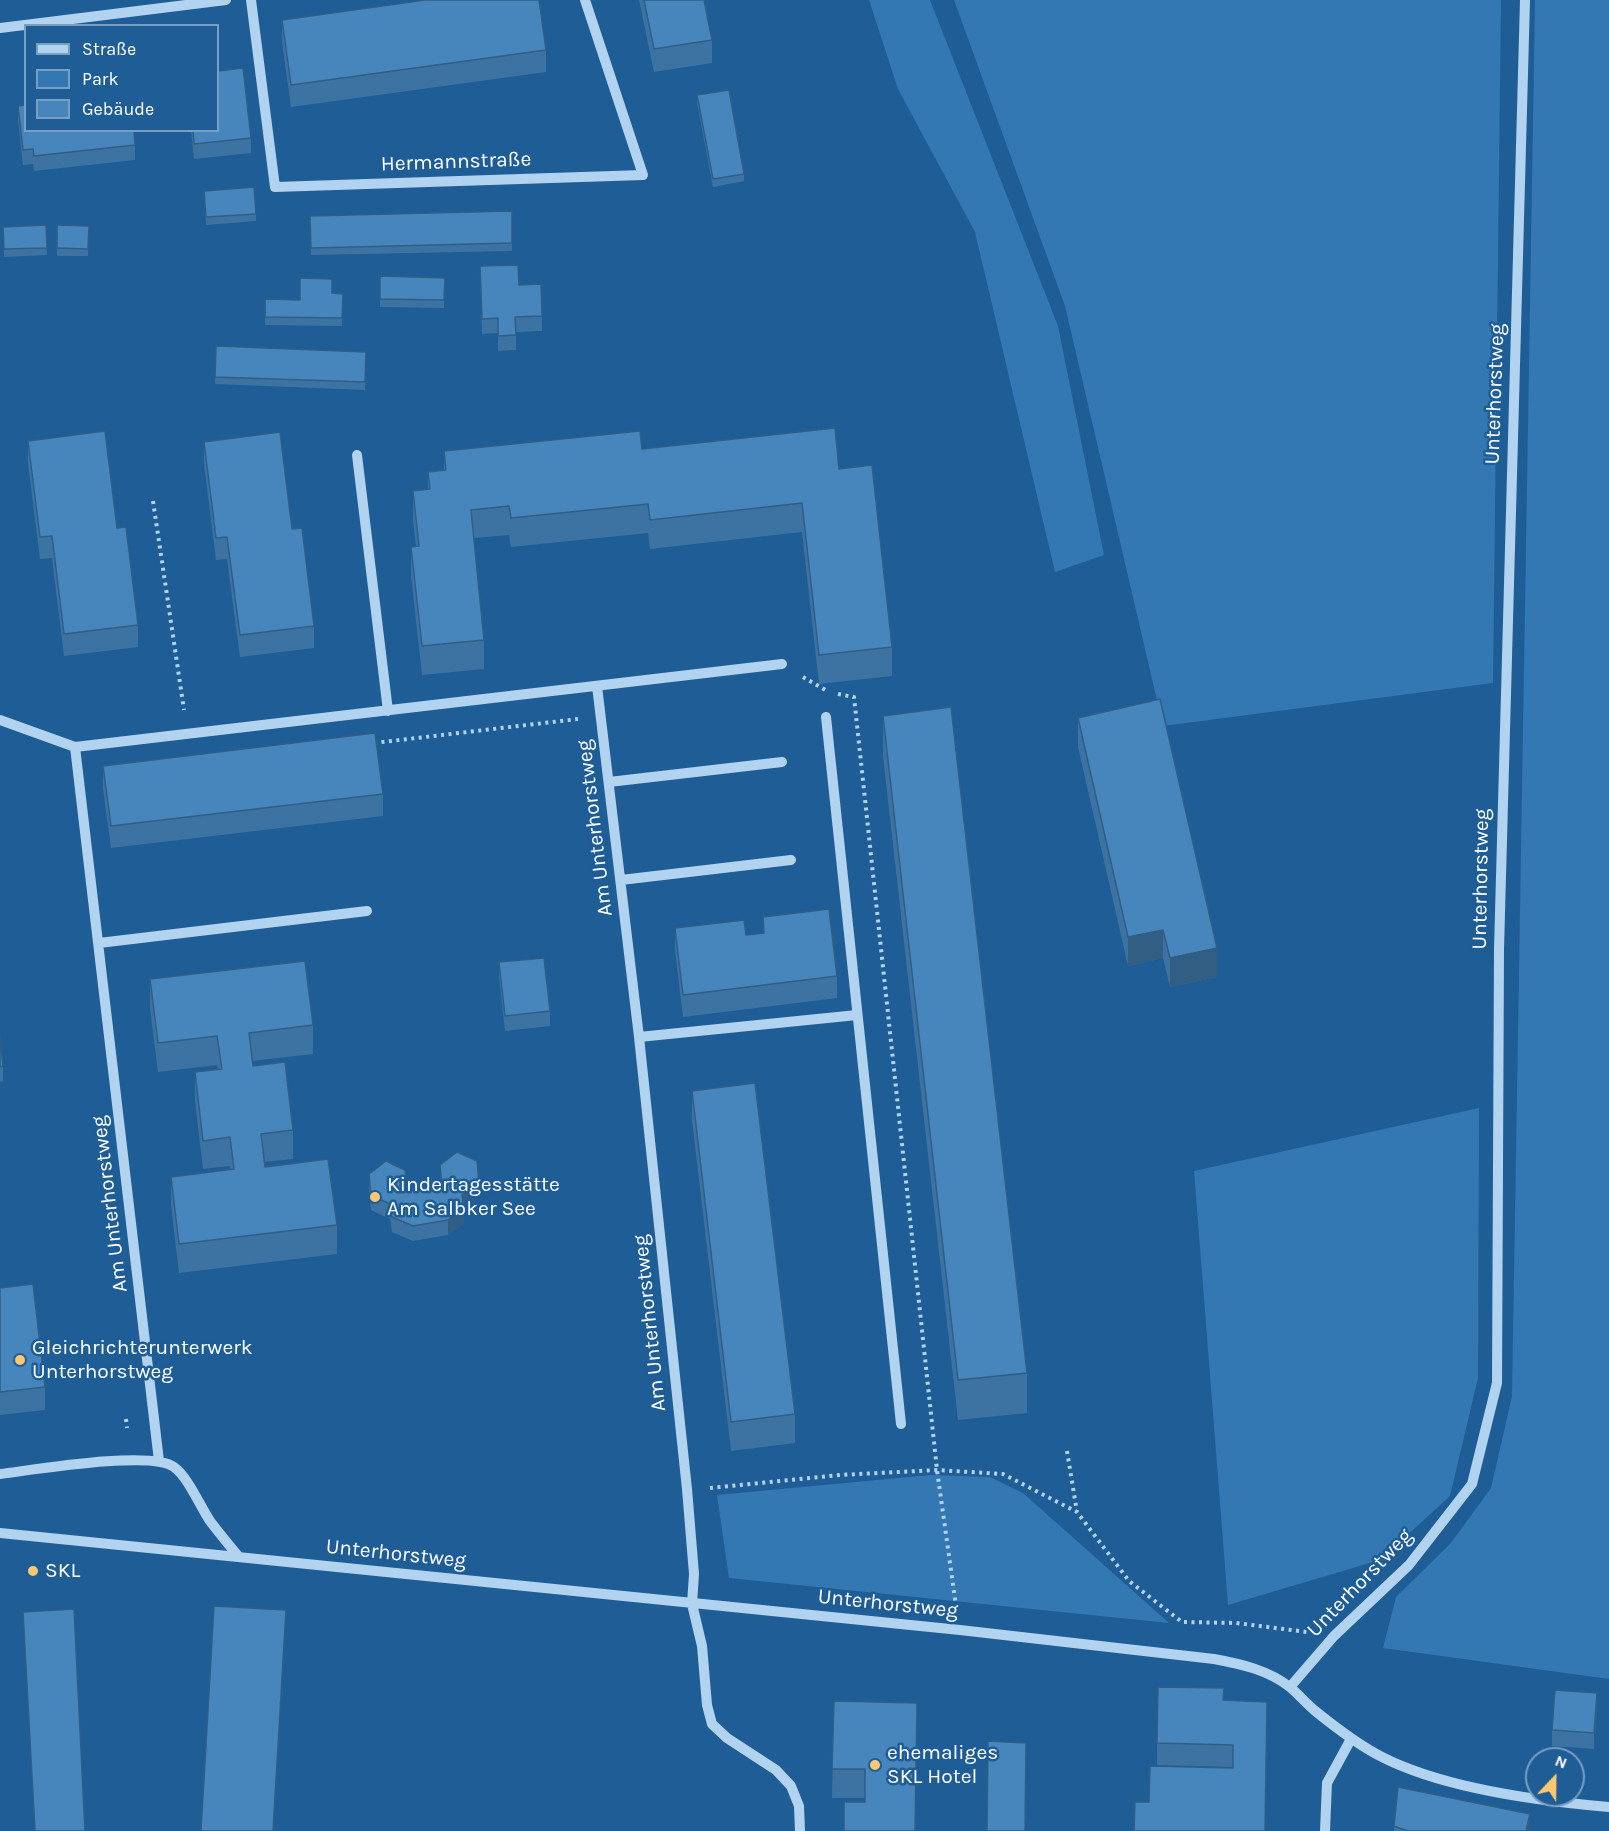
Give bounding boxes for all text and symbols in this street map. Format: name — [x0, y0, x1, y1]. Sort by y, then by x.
legend — [24, 24, 219, 132]
text: Straße — [82, 38, 136, 60]
text: Park — [82, 68, 119, 90]
text: Gebäude — [82, 98, 154, 120]
street label: Hermannstraße — [380, 147, 532, 177]
street label: Unterhorstweg — [1480, 323, 1510, 465]
street label: Am Unterhorstweg — [572, 738, 618, 918]
street label: Unterhorstweg — [1467, 808, 1495, 950]
street label: Am Unterhorstweg — [87, 1114, 133, 1294]
place label: Kindertagesstätte Am Salbker See — [387, 1172, 560, 1222]
marker: Kindertagesstätte Am Salbker See — [368, 1190, 382, 1204]
street label: Am Unterhorstweg — [628, 1233, 672, 1413]
place label: Gleichrichterunterwerk Unterhorstweg — [32, 1335, 253, 1385]
marker: Gleichrichterunterwerk Unterhorstweg — [13, 1353, 27, 1367]
street label: Unterhorstweg — [1302, 1523, 1418, 1643]
street label: Unterhorstweg — [324, 1534, 468, 1574]
place label: SKL — [45, 1558, 80, 1584]
marker: SKL — [26, 1564, 40, 1578]
street label: Unterhorstweg — [816, 1584, 960, 1624]
place label: ehemaliges SKL Hotel — [887, 1740, 998, 1790]
north arrow — [1525, 1747, 1585, 1807]
text: N — [1552, 1751, 1570, 1773]
marker: ehemaliges SKL Hotel — [868, 1758, 882, 1772]

